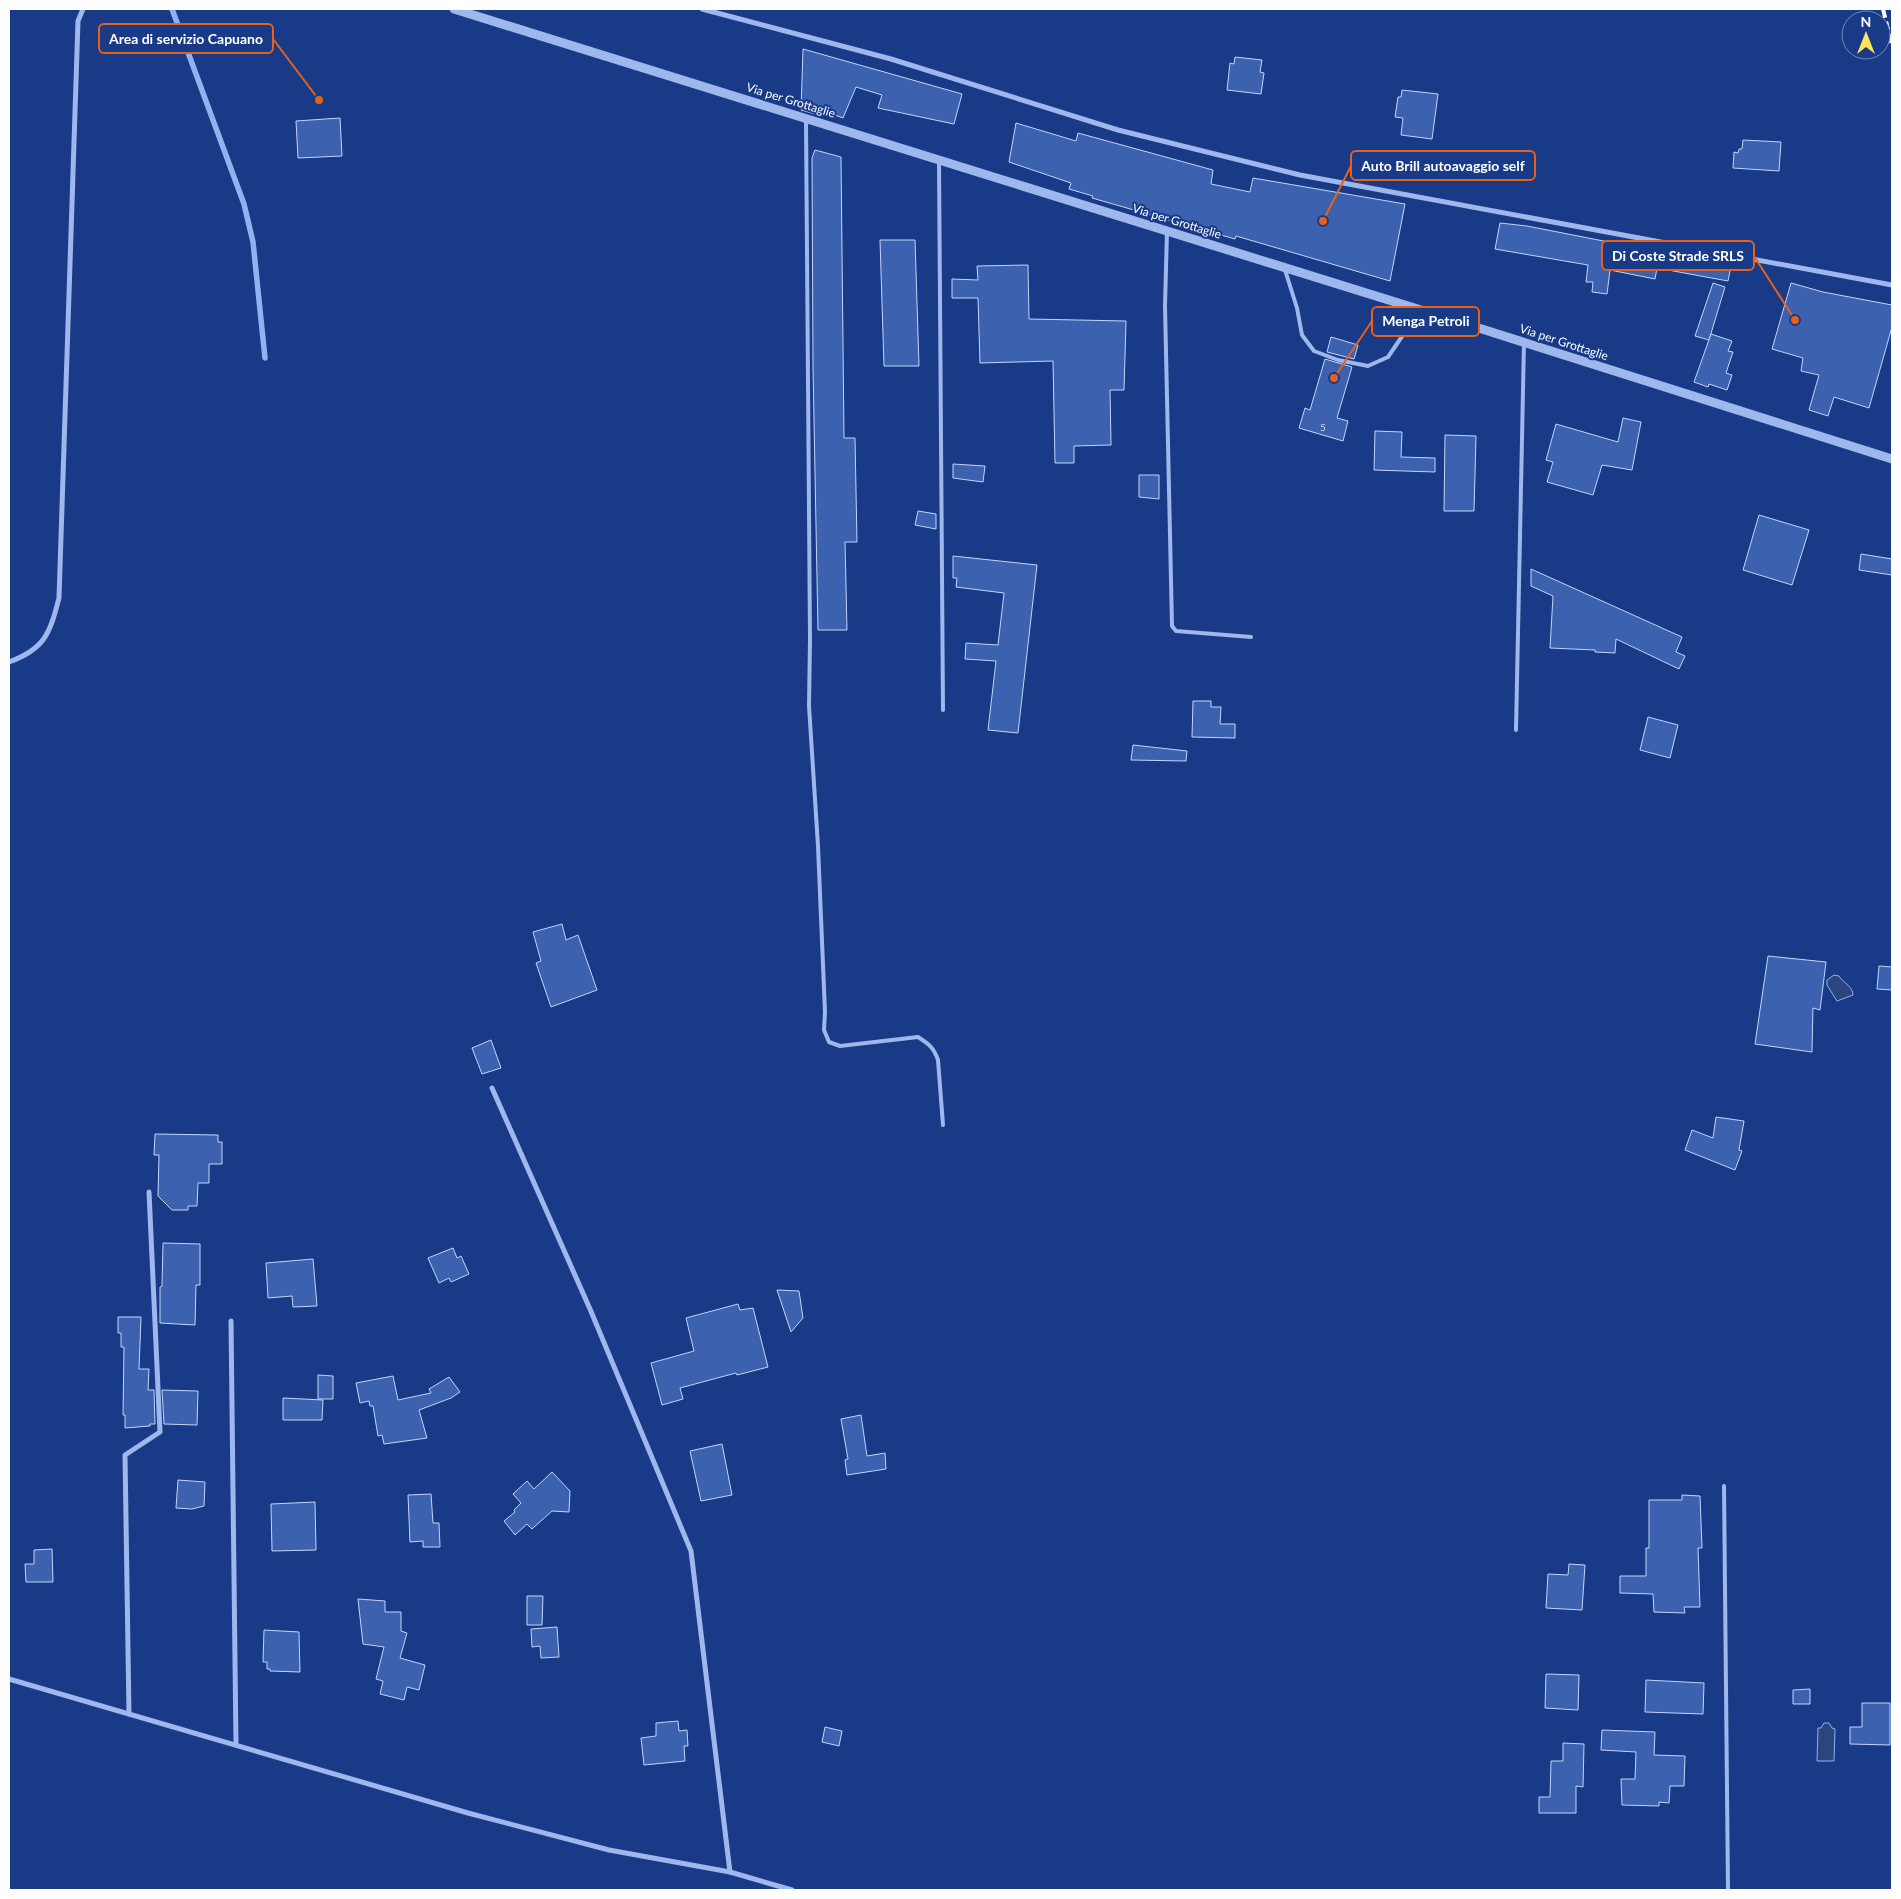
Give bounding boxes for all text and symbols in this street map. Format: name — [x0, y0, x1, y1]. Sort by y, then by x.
north arrow — [1841, 10, 1891, 60]
text: N — [1861, 13, 1871, 30]
callout: Area di servizio Capuano — [99, 24, 273, 53]
text: Area di servizio Capuano — [108, 30, 263, 47]
street label: Via per Grottaglie — [745, 79, 837, 121]
callout: Auto Brill autoavaggio self — [1351, 151, 1535, 180]
text: Auto Brill autoavaggio self — [1360, 157, 1525, 174]
street label: Via per Grottaglie — [1131, 200, 1223, 242]
callout: Di Coste Strade SRLS — [1602, 241, 1754, 270]
text: Di Coste Strade SRLS — [1612, 247, 1744, 264]
callout: Menga Petroli — [1372, 307, 1479, 336]
text: Menga Petroli — [1382, 312, 1470, 329]
street label: Via per Grottaglie — [1518, 321, 1610, 363]
house number: 5 — [1320, 421, 1326, 433]

